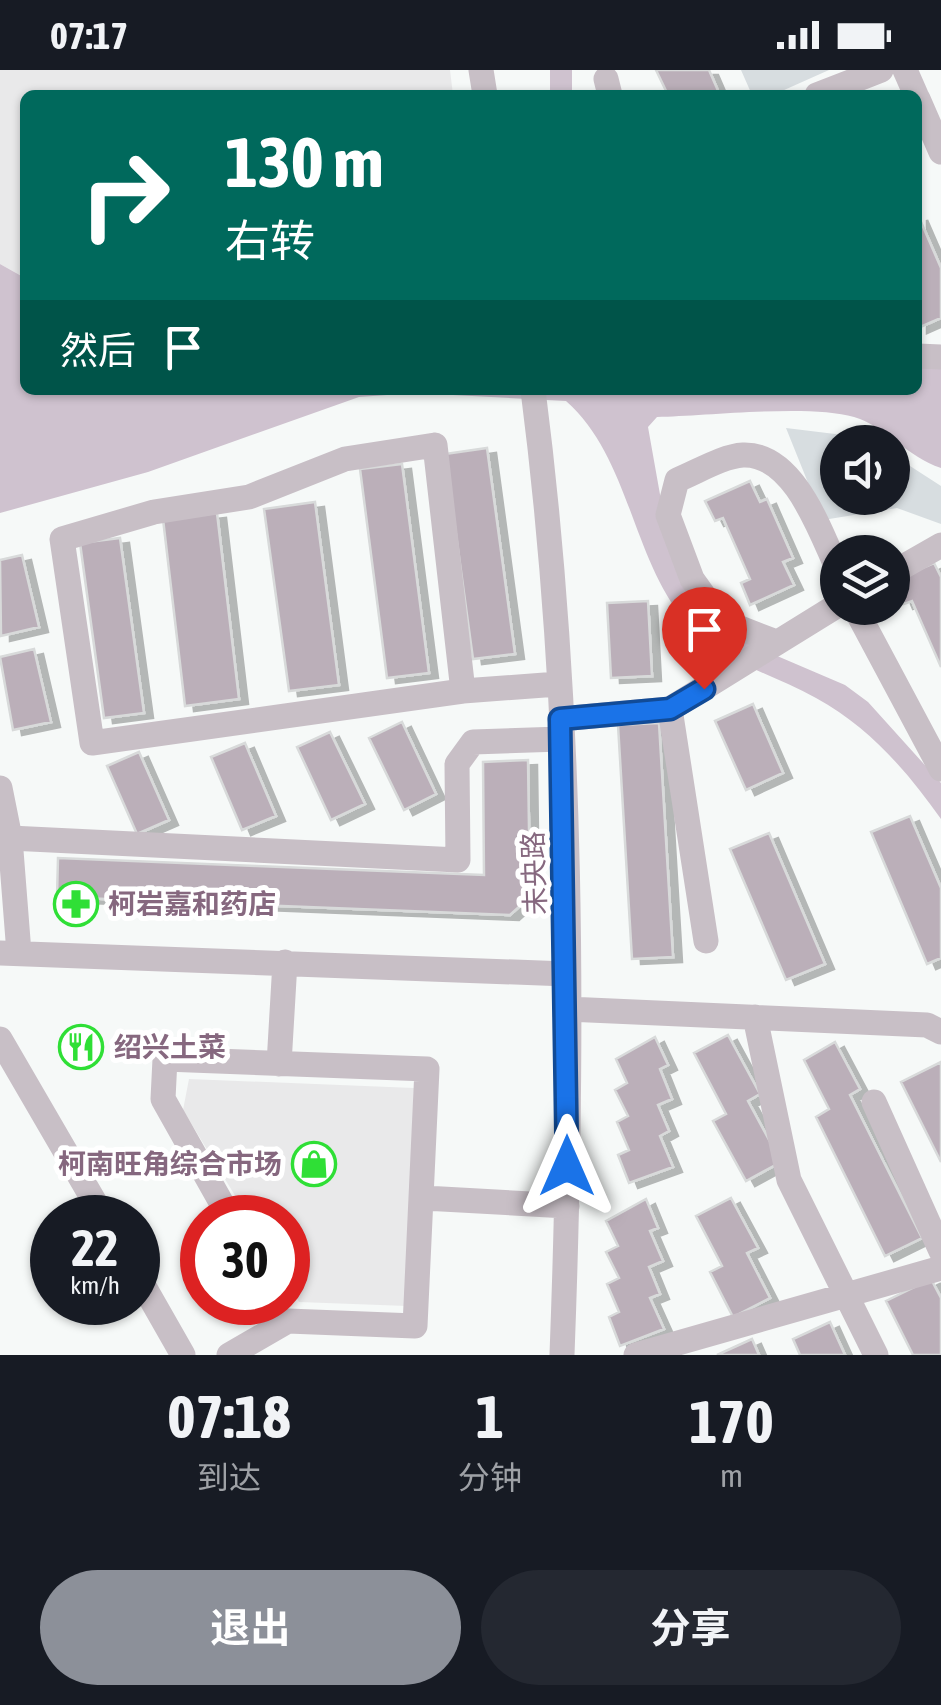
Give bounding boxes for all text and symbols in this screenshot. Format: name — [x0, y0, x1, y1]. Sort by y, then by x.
text: 07:17 — [50, 14, 128, 57]
text: 130 m — [225, 122, 384, 202]
icon: right — [60, 130, 190, 260]
text: 右转 — [225, 215, 315, 267]
icon: arrive — [156, 320, 211, 375]
text: 然后 — [60, 329, 136, 372]
map controls — [820, 425, 910, 625]
button: sound — [820, 425, 910, 515]
button: layers — [820, 535, 910, 625]
pin — [662, 587, 747, 690]
icon: arrive — [677, 602, 732, 657]
street label: 未央路 — [517, 830, 551, 916]
pharmacy icon: 柯岩嘉和药店 — [53, 881, 99, 927]
place label: 柯岩嘉和药店 — [108, 888, 276, 920]
restaurant icon: 绍兴土菜 — [58, 1024, 104, 1070]
place label: 绍兴土菜 — [114, 1031, 226, 1063]
position arrow — [515, 1114, 619, 1218]
shop icon: 柯南旺角综合市场 — [291, 1141, 337, 1187]
place label: 柯南旺角综合市场 — [58, 1148, 282, 1180]
speed limit sign: 30 — [180, 1195, 310, 1325]
text: 22 — [71, 1219, 118, 1277]
text: km/h — [70, 1271, 120, 1299]
text: 07:18 — [167, 1382, 291, 1451]
text: 1 — [476, 1382, 504, 1451]
text: 170 — [689, 1387, 774, 1456]
text: m — [720, 1457, 743, 1494]
text: 到达 — [197, 1459, 261, 1496]
text: 分钟 — [458, 1459, 522, 1496]
button: 退出 — [40, 1570, 461, 1685]
button: 分享 — [481, 1570, 901, 1685]

